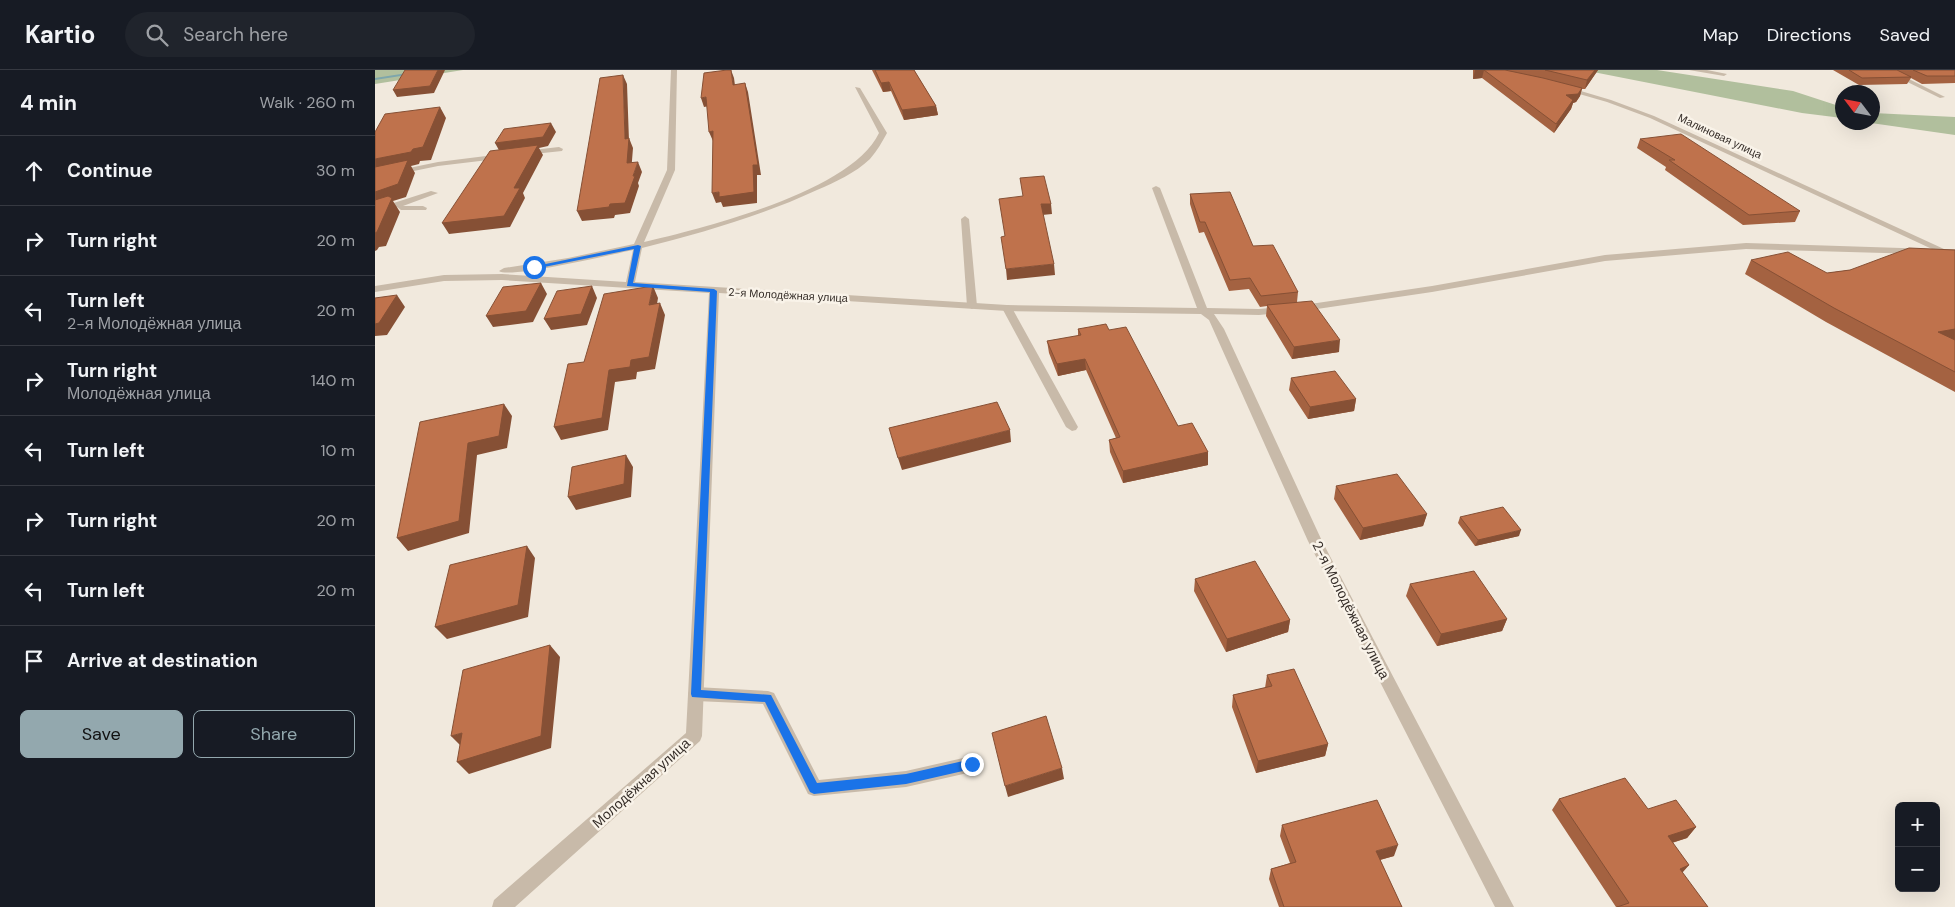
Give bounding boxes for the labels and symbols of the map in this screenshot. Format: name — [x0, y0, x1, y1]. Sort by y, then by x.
north arrow — [1835, 85, 1880, 130]
street label: Малиновая улица — [1676, 110, 1765, 162]
route start — [523, 256, 546, 279]
street label: 2-я Молодёжная улица — [728, 285, 849, 305]
street label: 2-я Молодёжная улица — [1308, 538, 1394, 682]
street label: Молодёжная улица — [588, 734, 694, 832]
route end — [961, 753, 984, 776]

